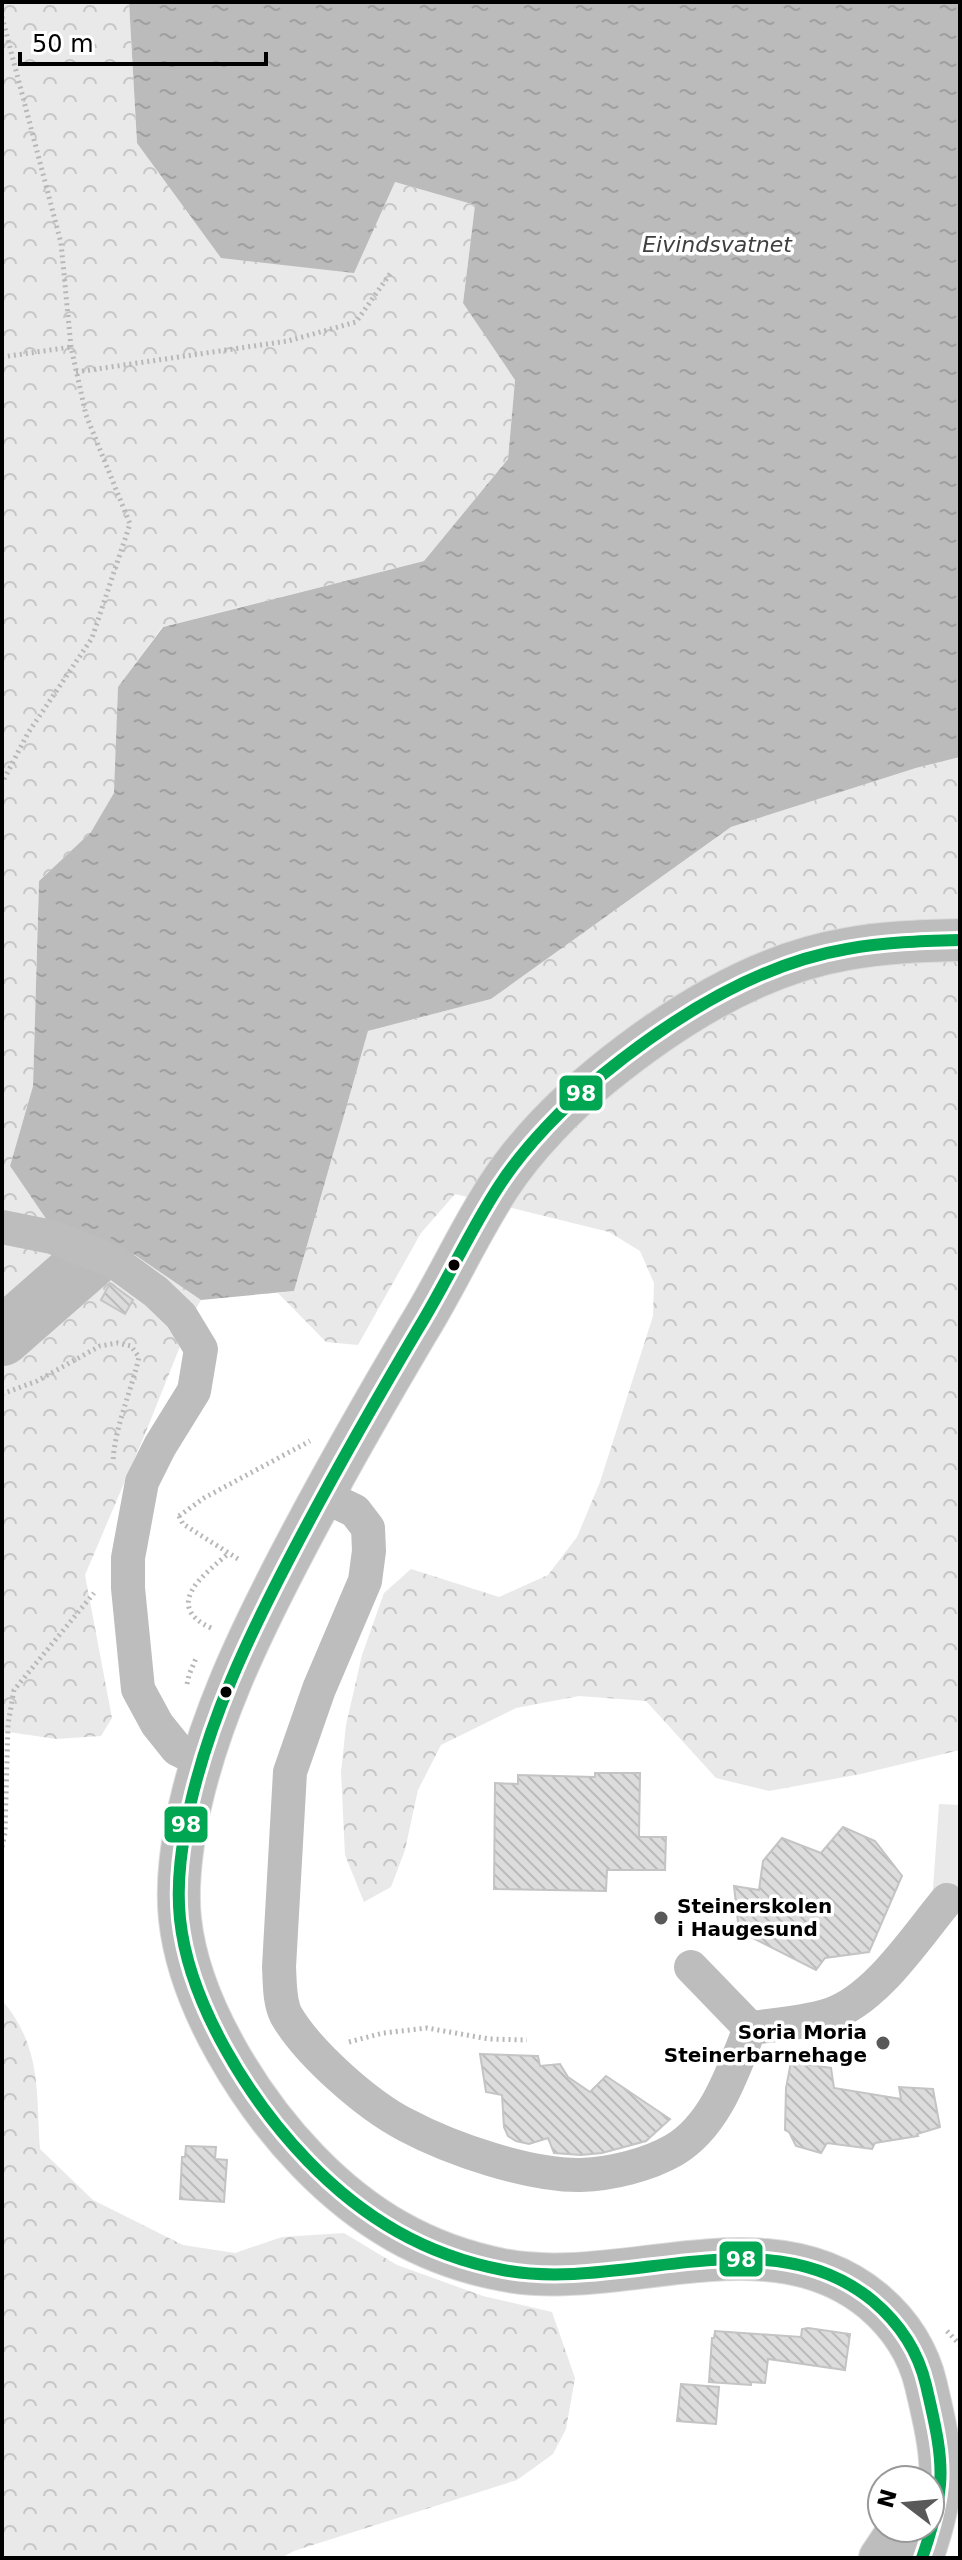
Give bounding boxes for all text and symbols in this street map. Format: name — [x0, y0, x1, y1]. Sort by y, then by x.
scale bar — [20, 16, 266, 66]
text: 50 m — [32, 30, 94, 58]
water label: Eivindsvatnet — [642, 232, 793, 257]
line badge: 98 — [558, 1074, 604, 1112]
text: 98 — [566, 1081, 596, 1106]
unlabelled marker — [446, 1257, 462, 1273]
unlabelled marker — [218, 1684, 234, 1700]
line badge: 98 — [163, 1805, 209, 1844]
text: 98 — [171, 1812, 201, 1837]
place label: Steinerskolen i Haugesund — [677, 1894, 832, 1941]
marker: Steinerskolen i Haugesund — [652, 1909, 670, 1927]
place label: Soria Moria Steinerbarnehage — [664, 2020, 867, 2067]
marker: Soria Moria Steinerbarnehage — [874, 2034, 892, 2052]
line badge: 98 — [718, 2240, 764, 2278]
text: 98 — [726, 2247, 756, 2272]
north arrow — [866, 2464, 946, 2544]
text: N — [873, 2486, 902, 2511]

